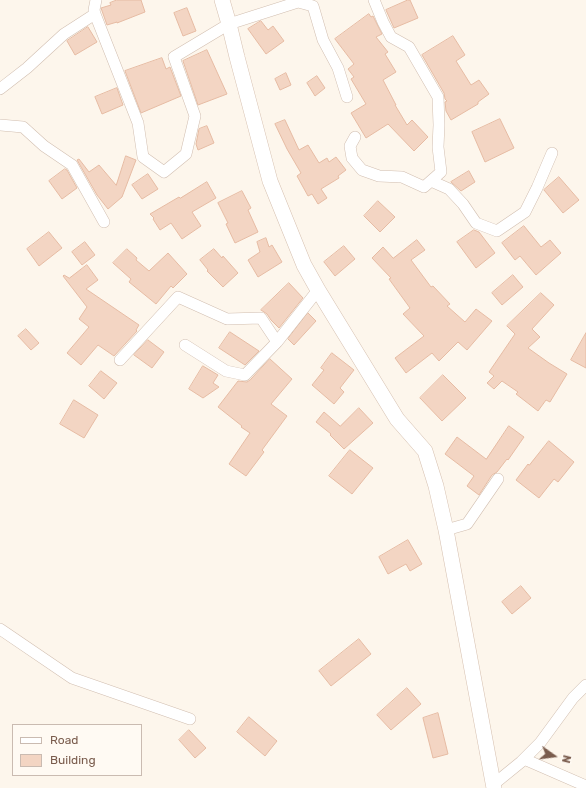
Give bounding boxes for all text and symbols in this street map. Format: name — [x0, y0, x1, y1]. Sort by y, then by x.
legend — [12, 724, 142, 776]
text: Road — [50, 733, 78, 747]
north arrow — [534, 736, 574, 776]
text: Building — [50, 753, 96, 767]
text: N — [559, 754, 573, 764]

